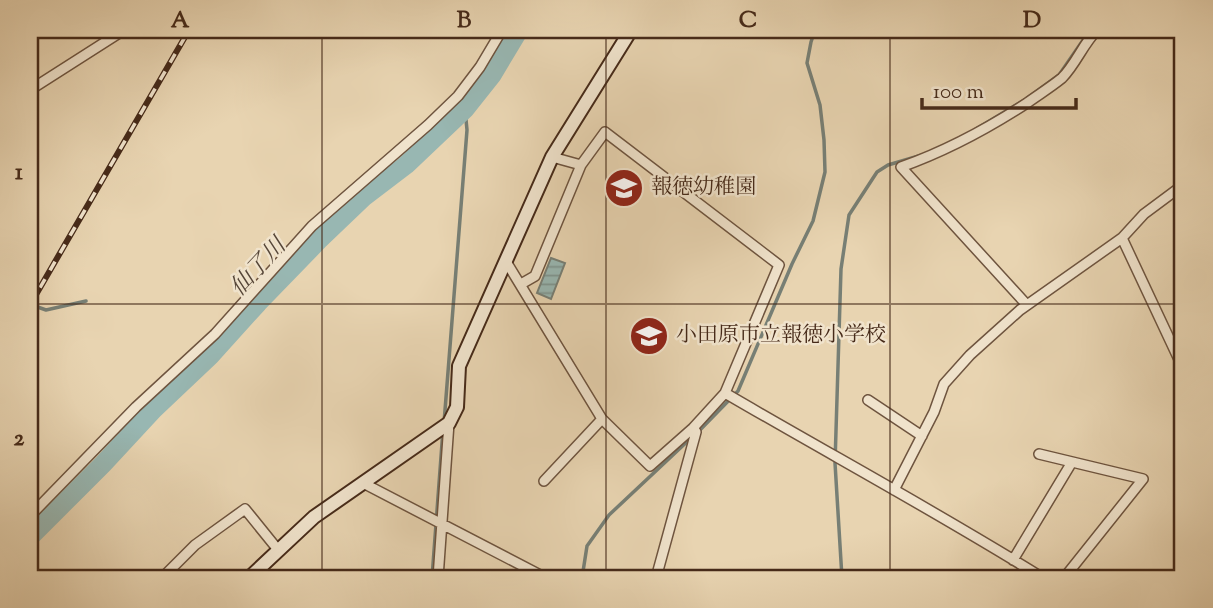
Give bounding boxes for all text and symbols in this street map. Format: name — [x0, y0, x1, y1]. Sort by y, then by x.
text: A — [171, 5, 190, 38]
text: B — [457, 5, 472, 38]
text: C — [739, 5, 757, 38]
text: D — [1023, 5, 1041, 38]
scale bar — [922, 66, 1076, 110]
text: 100 m — [933, 78, 984, 108]
text: 1 — [15, 157, 23, 190]
school or university icon: 報徳幼稚園 — [603, 167, 645, 209]
place label: 報徳幼稚園 — [651, 173, 756, 203]
water label: 仙了川 — [223, 229, 297, 304]
school or university icon: 小田原市立報徳小学校 — [628, 315, 670, 357]
place label: 小田原市立報徳小学校 — [676, 321, 886, 351]
text: 2 — [14, 423, 25, 456]

